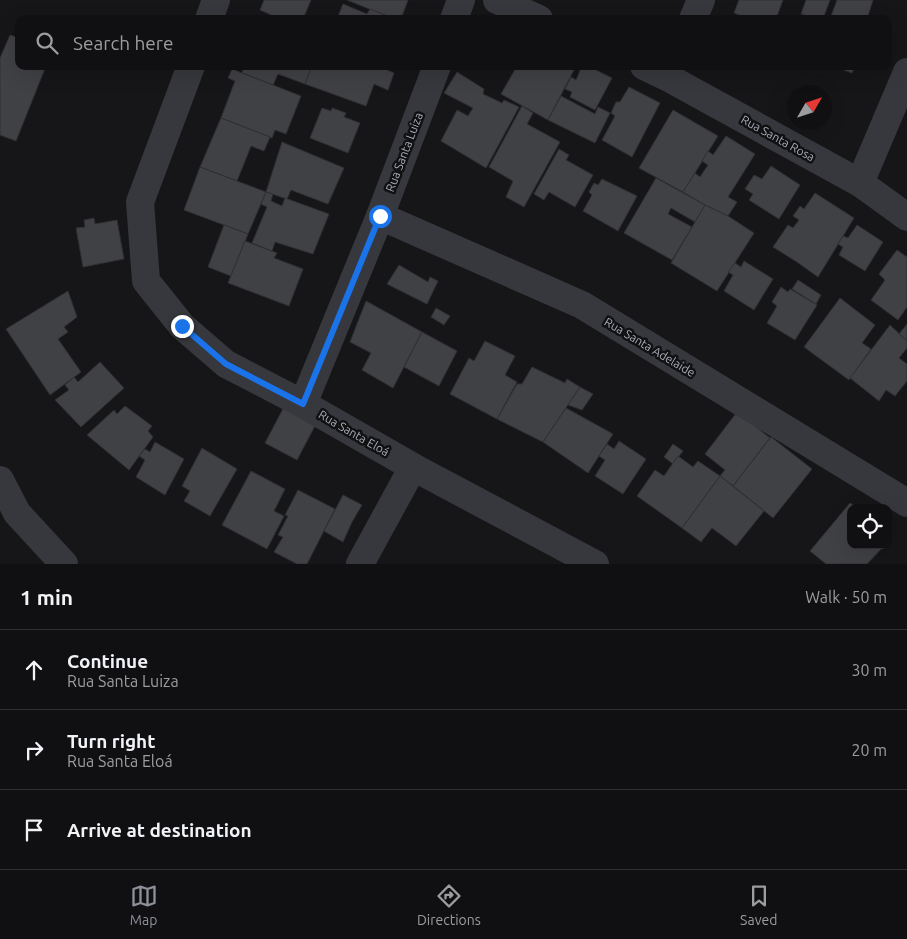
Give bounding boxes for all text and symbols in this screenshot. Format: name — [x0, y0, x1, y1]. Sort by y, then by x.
search box — [15, 15, 892, 70]
icon: search — [33, 29, 61, 57]
text: Search here — [73, 32, 173, 54]
north arrow — [787, 85, 832, 130]
street label: Rua Santa Luiza — [383, 111, 425, 193]
street label: Rua Santa Rosa — [739, 112, 817, 164]
route start — [369, 205, 392, 228]
route end — [171, 315, 194, 338]
street label: Rua Santa Adelaide — [602, 315, 698, 379]
street label: Rua Santa Eloá — [316, 408, 392, 458]
map controls — [847, 504, 892, 549]
button: locate — [847, 504, 892, 549]
text: 1 min — [20, 585, 73, 609]
text: Walk · 50 m — [805, 588, 887, 606]
text: Continue — [67, 650, 148, 672]
icon: ahead — [20, 656, 48, 684]
text: 30 m — [851, 661, 887, 679]
text: Rua Santa Luiza — [67, 672, 179, 690]
text: Turn right — [67, 730, 155, 752]
icon: right — [20, 736, 48, 764]
text: 20 m — [851, 741, 887, 759]
text: Rua Santa Eloá — [67, 752, 173, 770]
icon: arrive — [20, 816, 48, 844]
text: Arrive at destination — [67, 819, 252, 841]
tab: Map — [130, 882, 158, 928]
tab: Directions — [417, 882, 481, 928]
tab: Saved — [740, 882, 777, 928]

